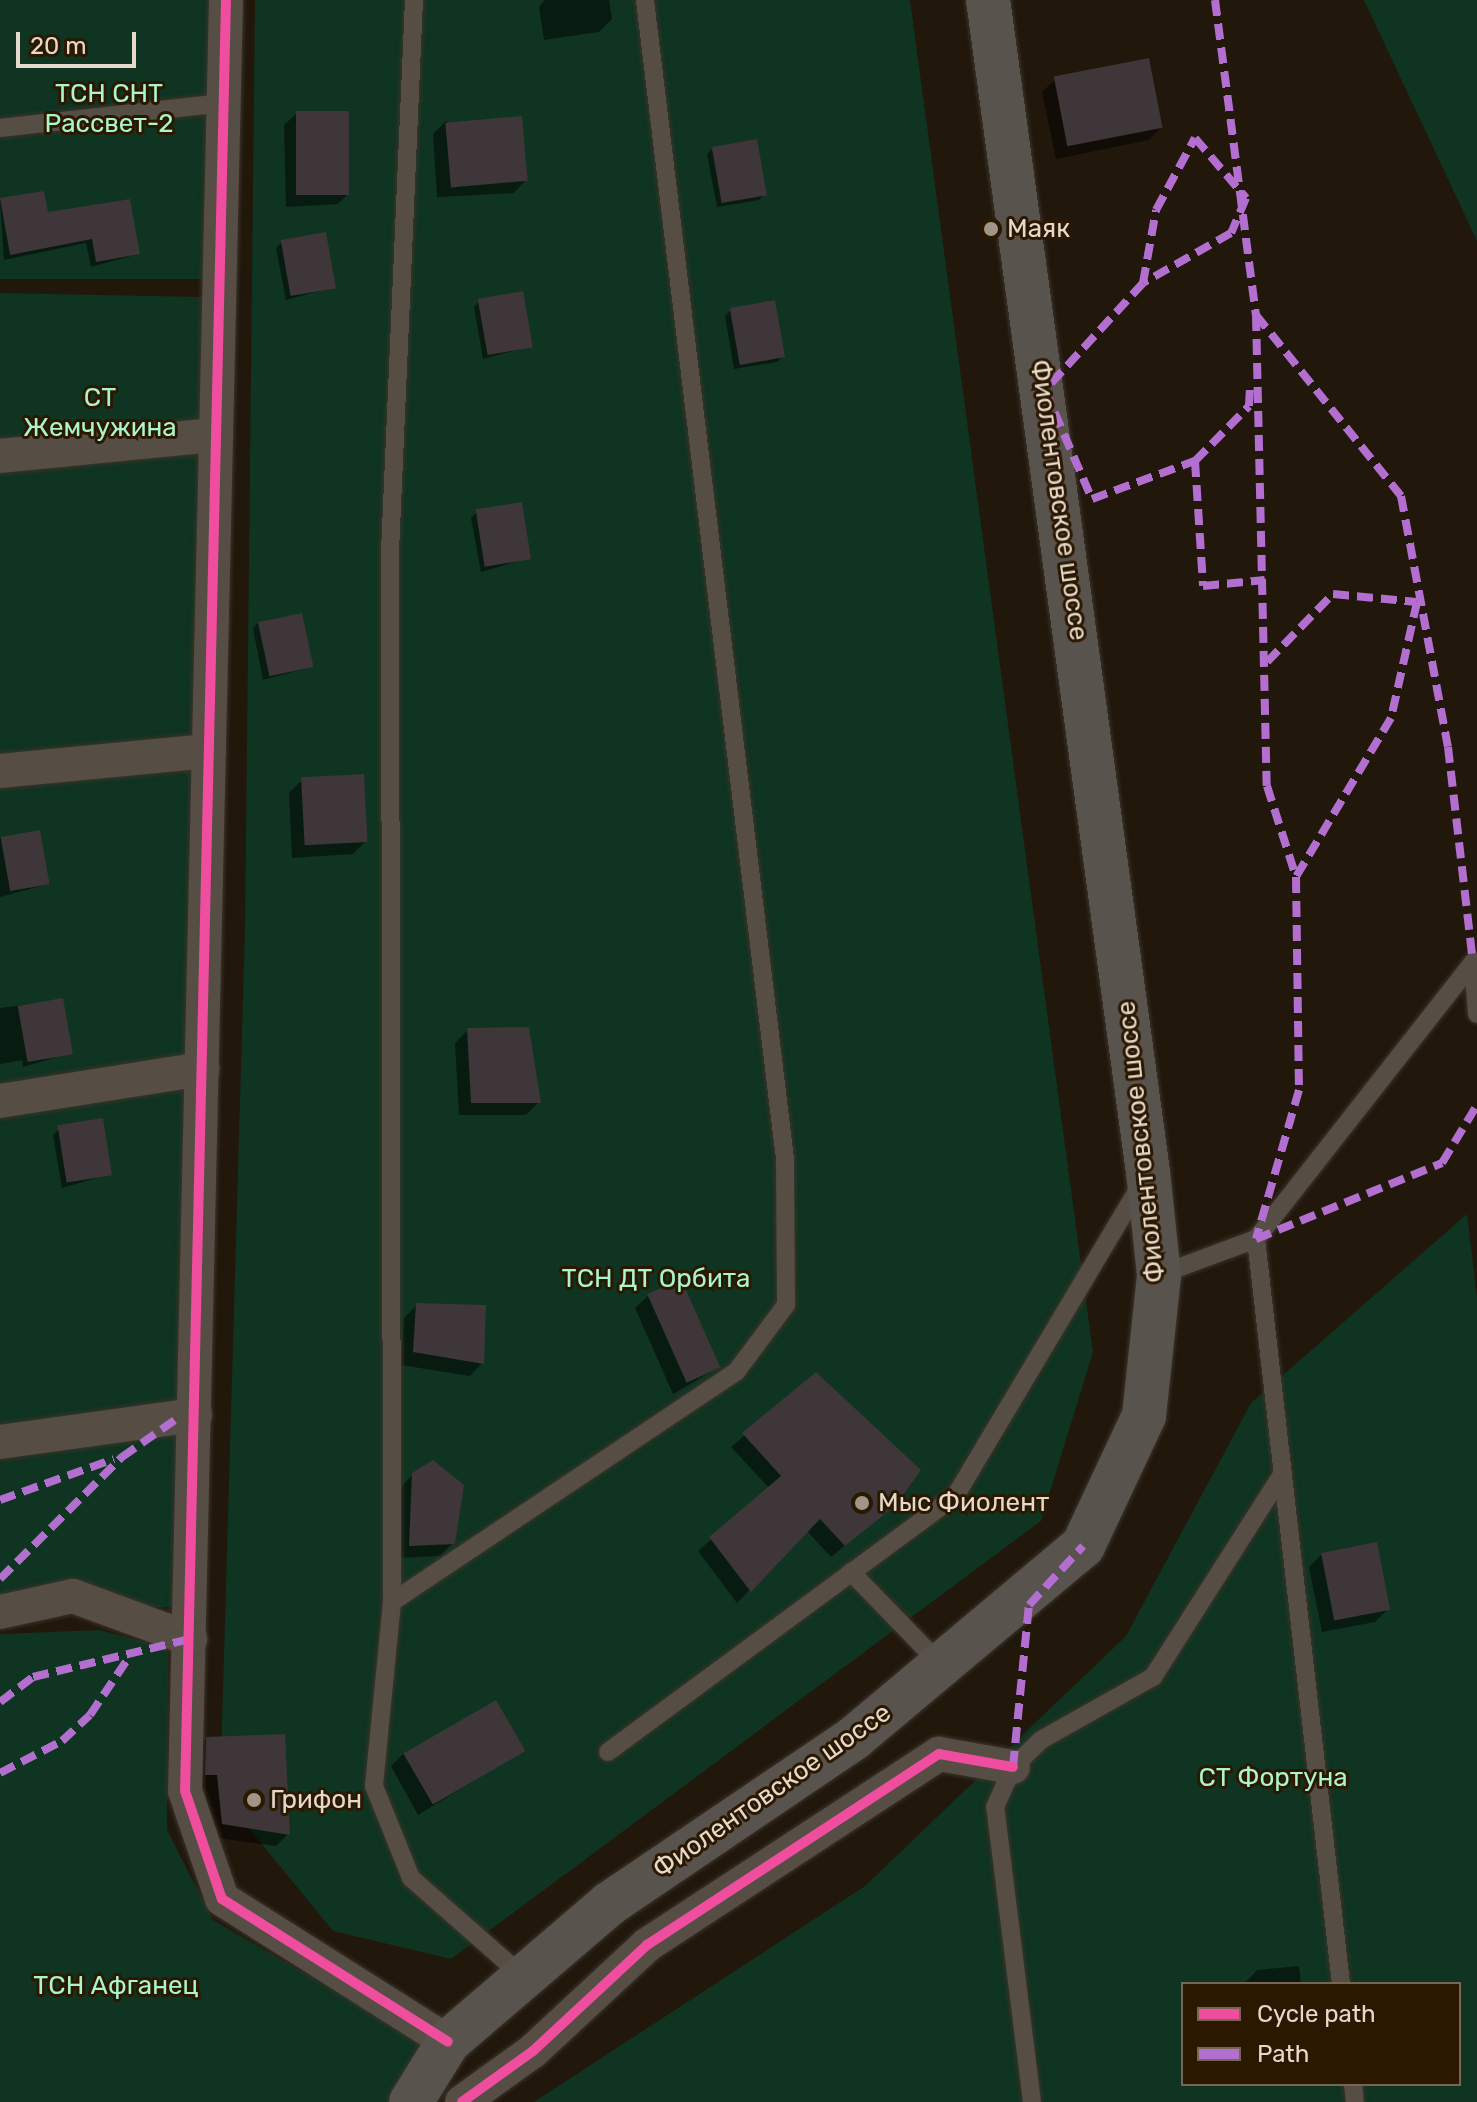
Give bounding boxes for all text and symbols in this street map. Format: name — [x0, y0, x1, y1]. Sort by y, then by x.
scale bar — [20, 16, 140, 66]
text: 20 m — [30, 32, 87, 60]
park label: ТСН СНТ Рассвет-2 — [44, 78, 174, 140]
place label: Маяк — [1007, 213, 1070, 245]
marker: Маяк — [982, 220, 1000, 238]
street label: Фиолентовское шоссе — [1024, 358, 1094, 642]
park label: СТ Жемчужина — [23, 382, 177, 444]
street label: Фиолентовское шоссе — [1111, 1000, 1171, 1284]
park label: ТСН ДТ Орбита — [562, 1263, 750, 1295]
place label: Мыс Фиолент — [878, 1487, 1049, 1519]
marker: Мыс Фиолент — [853, 1494, 871, 1512]
street label: Фиолентовское шоссе — [647, 1697, 897, 1885]
park label: СТ Фортуна — [1198, 1762, 1348, 1794]
place label: Грифон — [270, 1784, 362, 1816]
marker: Грифон — [245, 1791, 263, 1809]
park label: ТСН Афганец — [33, 1970, 199, 2002]
legend — [1181, 1982, 1461, 2086]
text: Cycle path — [1257, 2000, 1376, 2028]
text: Path — [1257, 2040, 1309, 2068]

